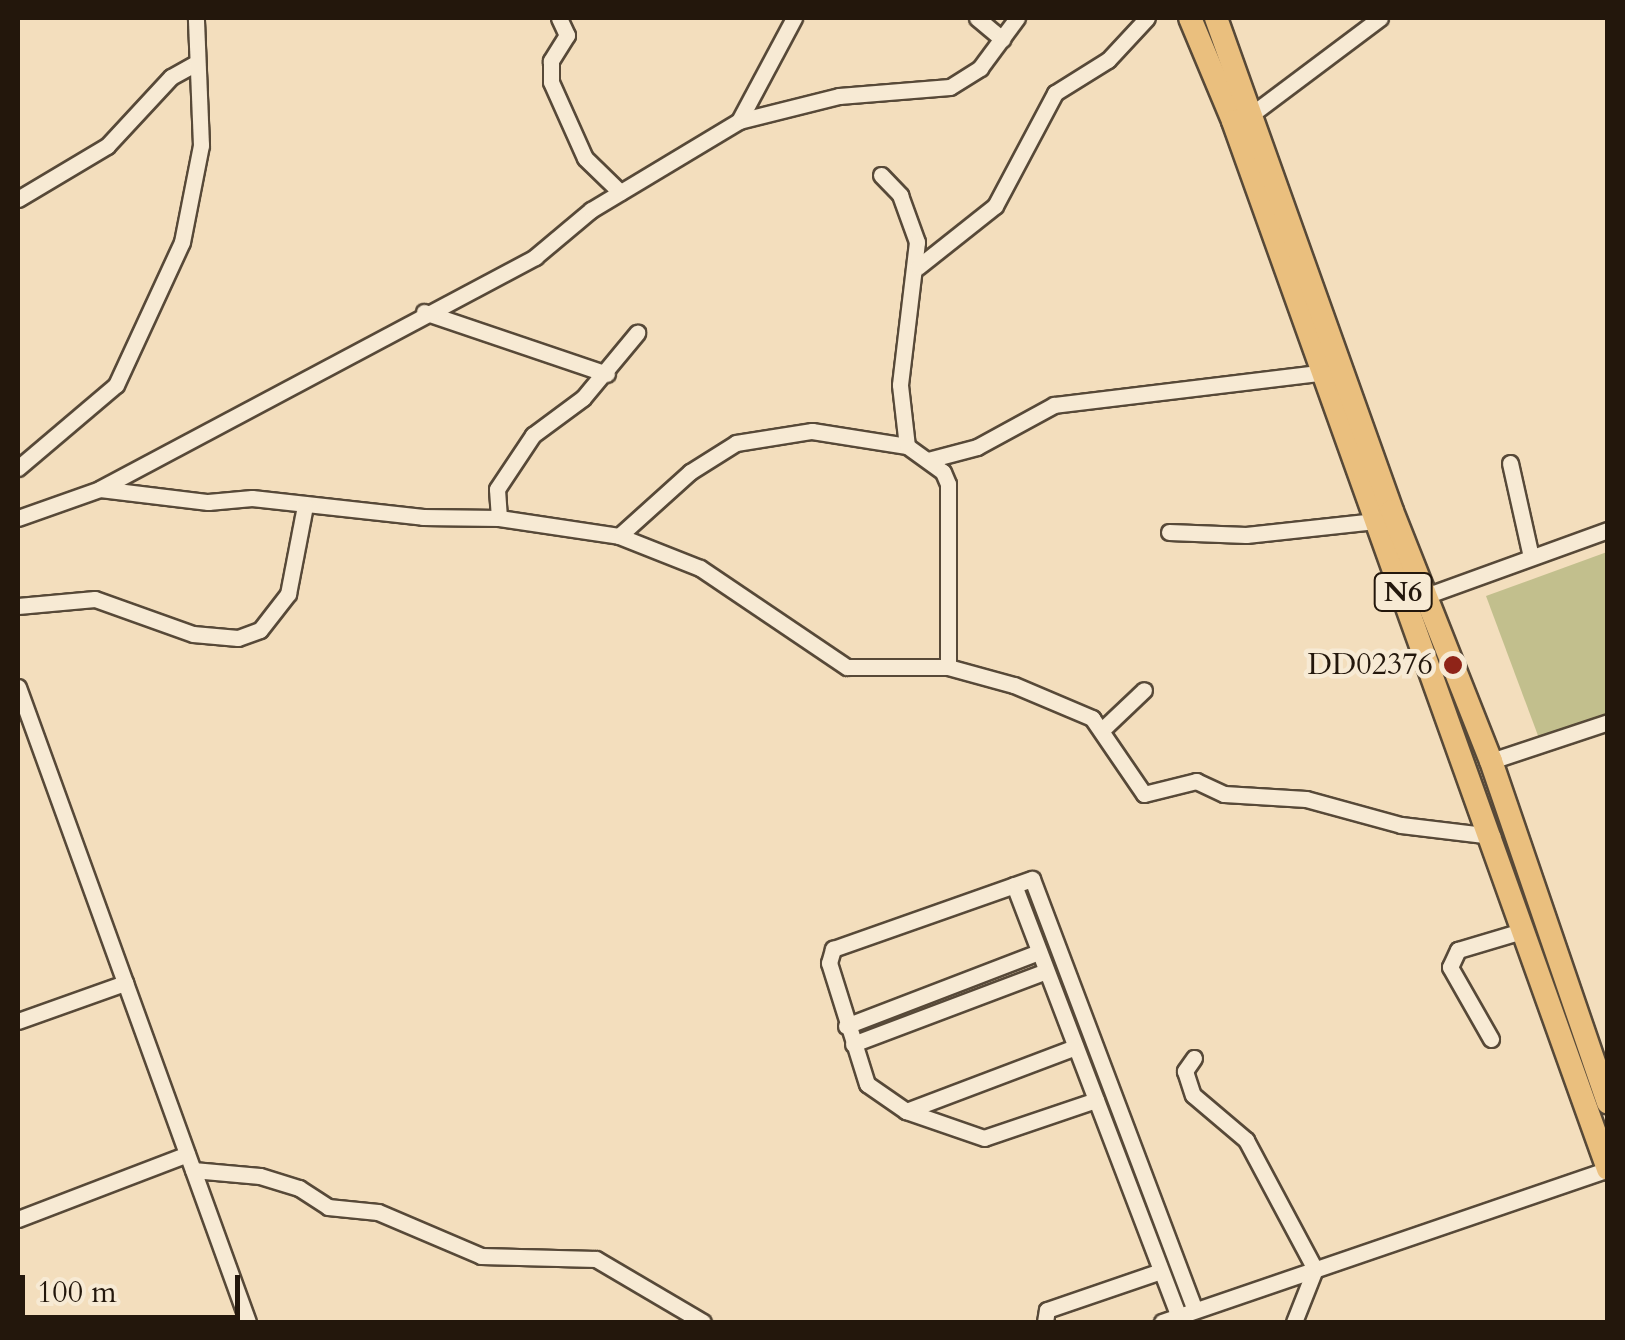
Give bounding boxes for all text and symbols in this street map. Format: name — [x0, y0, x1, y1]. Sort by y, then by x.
road number: N6 — [1373, 569, 1433, 615]
place label: DD02376 — [1307, 647, 1433, 683]
marker: DD02376 — [1442, 654, 1464, 676]
scale bar — [25, 1255, 245, 1317]
text: 100 m — [37, 1272, 117, 1313]

